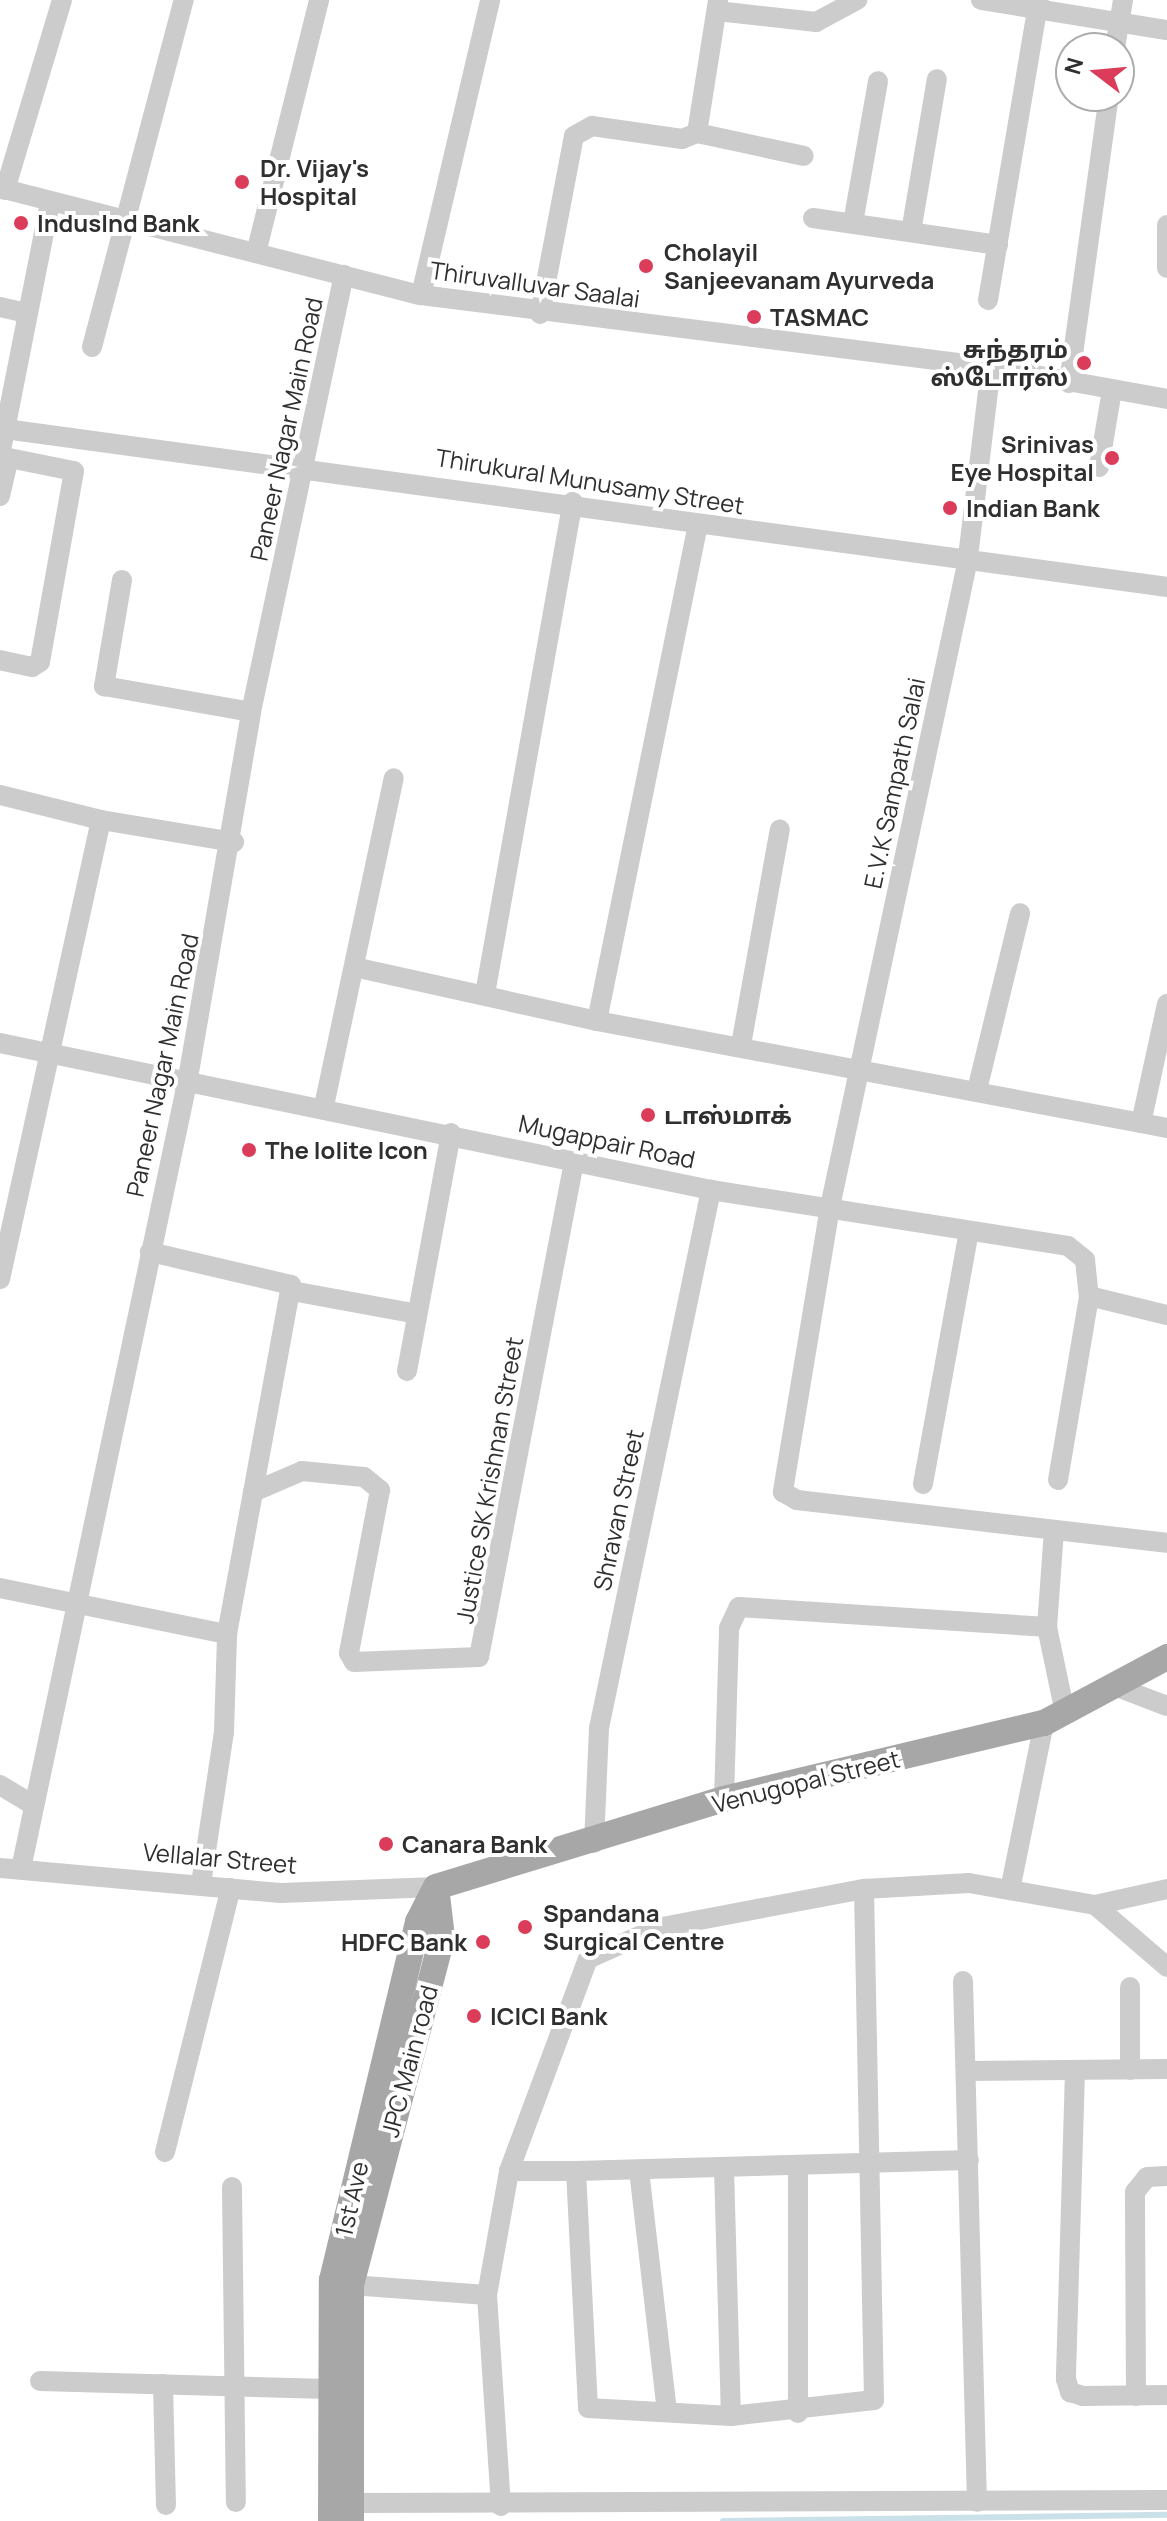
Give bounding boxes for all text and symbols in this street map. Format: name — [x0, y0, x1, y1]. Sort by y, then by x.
north arrow — [1055, 32, 1135, 112]
text: N — [1057, 54, 1090, 78]
place label: Dr. Vijay's Hospital — [260, 154, 369, 210]
marker: Dr. Vijay's Hospital — [231, 171, 253, 193]
place label: IndusInd Bank — [37, 209, 199, 237]
marker: IndusInd Bank — [12, 214, 30, 232]
place label: Cholayil Sanjeevanam Ayurveda — [664, 238, 934, 294]
street label: Thiruvalluvar Saalai — [428, 255, 642, 313]
marker: Cholayil Sanjeevanam Ayurveda — [635, 255, 657, 277]
street label: Paneer Nagar Main Road — [244, 295, 328, 563]
place label: TASMAC — [770, 303, 869, 331]
marker: TASMAC — [745, 308, 763, 326]
place label: சுந்தரம் ஸ்டோர்ஸ் — [931, 335, 1068, 391]
marker: சுந்தரம் ஸ்டோர்ஸ் — [1075, 354, 1093, 372]
place label: Srinivas Eye Hospital — [950, 430, 1094, 486]
street label: Thirukural Munusamy Street — [434, 442, 746, 520]
marker: Srinivas Eye Hospital — [1101, 447, 1123, 469]
place label: Indian Bank — [966, 494, 1100, 522]
marker: Indian Bank — [941, 499, 959, 517]
street label: E.V.K Sampath Salai — [858, 675, 930, 891]
street label: Paneer Nagar Main Road — [120, 931, 204, 1199]
place label: டாஸ்மாக் — [664, 1101, 792, 1129]
marker: டாஸ்மாக் — [639, 1106, 657, 1124]
street label: Mugappair Road — [516, 1108, 698, 1174]
place label: The Iolite Icon — [265, 1136, 428, 1164]
marker: The Iolite Icon — [240, 1141, 258, 1159]
street label: Justice SK Krishnan Street — [450, 1334, 528, 1626]
street label: Shravan Street — [587, 1427, 649, 1593]
street label: Venugopal Street — [709, 1744, 903, 1818]
place label: Canara Bank — [402, 1830, 547, 1858]
marker: Canara Bank — [377, 1835, 395, 1853]
street label: Vellalar Street — [142, 1837, 298, 1879]
place label: Spandana Surgical Centre — [543, 1899, 724, 1955]
marker: Spandana Surgical Centre — [514, 1916, 536, 1938]
place label: HDFC Bank — [341, 1928, 467, 1956]
marker: HDFC Bank — [474, 1933, 492, 1951]
street label: JPC Main road — [375, 1982, 443, 2140]
place label: ICICI Bank — [490, 2002, 607, 2030]
marker: ICICI Bank — [465, 2007, 483, 2025]
street label: 1st Ave — [328, 2159, 374, 2239]

